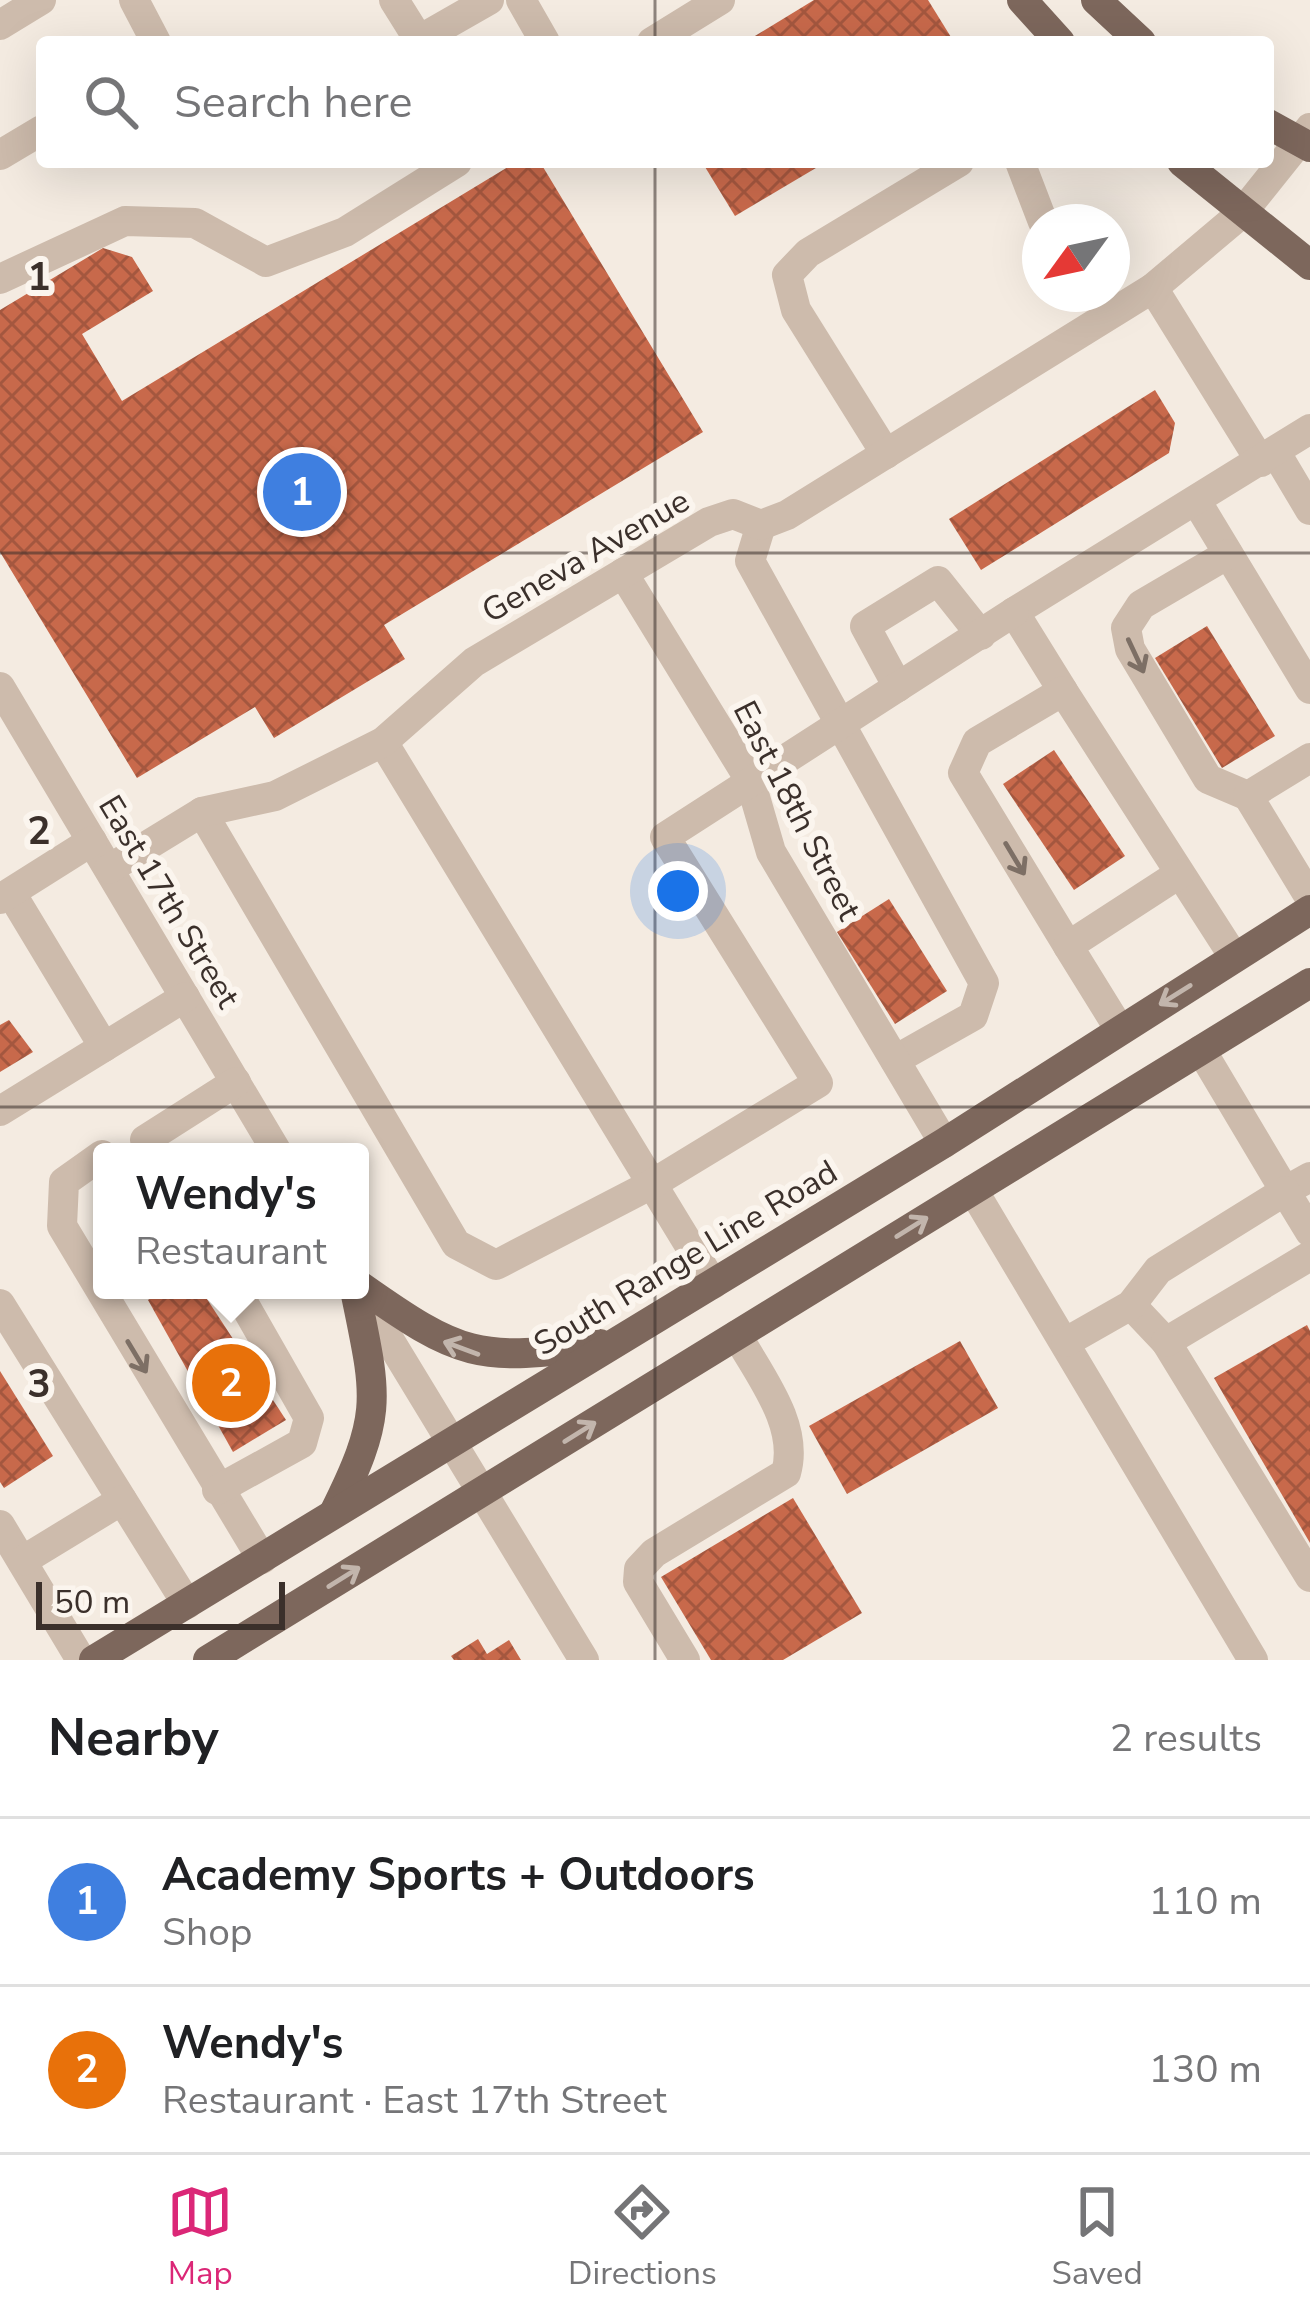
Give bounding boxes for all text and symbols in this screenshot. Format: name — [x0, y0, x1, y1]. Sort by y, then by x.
search box — [36, 36, 1274, 168]
icon: search — [78, 69, 144, 135]
text: Search here — [174, 72, 413, 133]
north arrow — [1022, 204, 1130, 312]
text: 1 — [27, 251, 51, 304]
pin: 1 — [263, 447, 341, 537]
street label: Geneva Avenue — [474, 479, 698, 634]
one-way arrow — [1127, 637, 1149, 673]
street label: East 18th Street — [722, 693, 872, 928]
street label: East 17th Street — [87, 787, 250, 1017]
text: 2 — [27, 805, 51, 858]
one-way arrow — [1003, 842, 1027, 876]
your location — [648, 861, 708, 921]
one-way arrow — [1159, 982, 1193, 1007]
popup — [93, 1143, 369, 1299]
street label: South Range Line Road — [526, 1150, 846, 1367]
text: Wendy's — [135, 1164, 317, 1225]
one-way arrow — [894, 1215, 928, 1239]
text: Restaurant — [135, 1225, 327, 1278]
one-way arrow — [443, 1336, 480, 1357]
pin: 2 — [192, 1338, 270, 1428]
one-way arrow — [125, 1339, 149, 1373]
text: 3 — [27, 1358, 51, 1411]
one-way arrow — [562, 1420, 596, 1444]
one-way arrow — [326, 1565, 360, 1589]
scale bar — [36, 1576, 285, 1629]
text: 50 m — [54, 1580, 130, 1625]
text: Nearby — [48, 1703, 219, 1773]
text: 2 results — [1110, 1712, 1262, 1765]
text: Academy Sports + Outdoors — [162, 1845, 755, 1906]
text: 1 — [75, 1875, 99, 1928]
text: 110 m — [1148, 1875, 1262, 1928]
text: Shop — [162, 1906, 253, 1959]
text: Wendy's — [162, 2013, 344, 2074]
text: 2 — [75, 2043, 99, 2096]
text: 130 m — [1148, 2043, 1262, 2096]
text: Restaurant · East 17th Street — [162, 2074, 667, 2127]
tab: Map — [167, 2179, 233, 2296]
tab: Directions — [568, 2179, 717, 2296]
tab: Saved — [1051, 2179, 1143, 2296]

